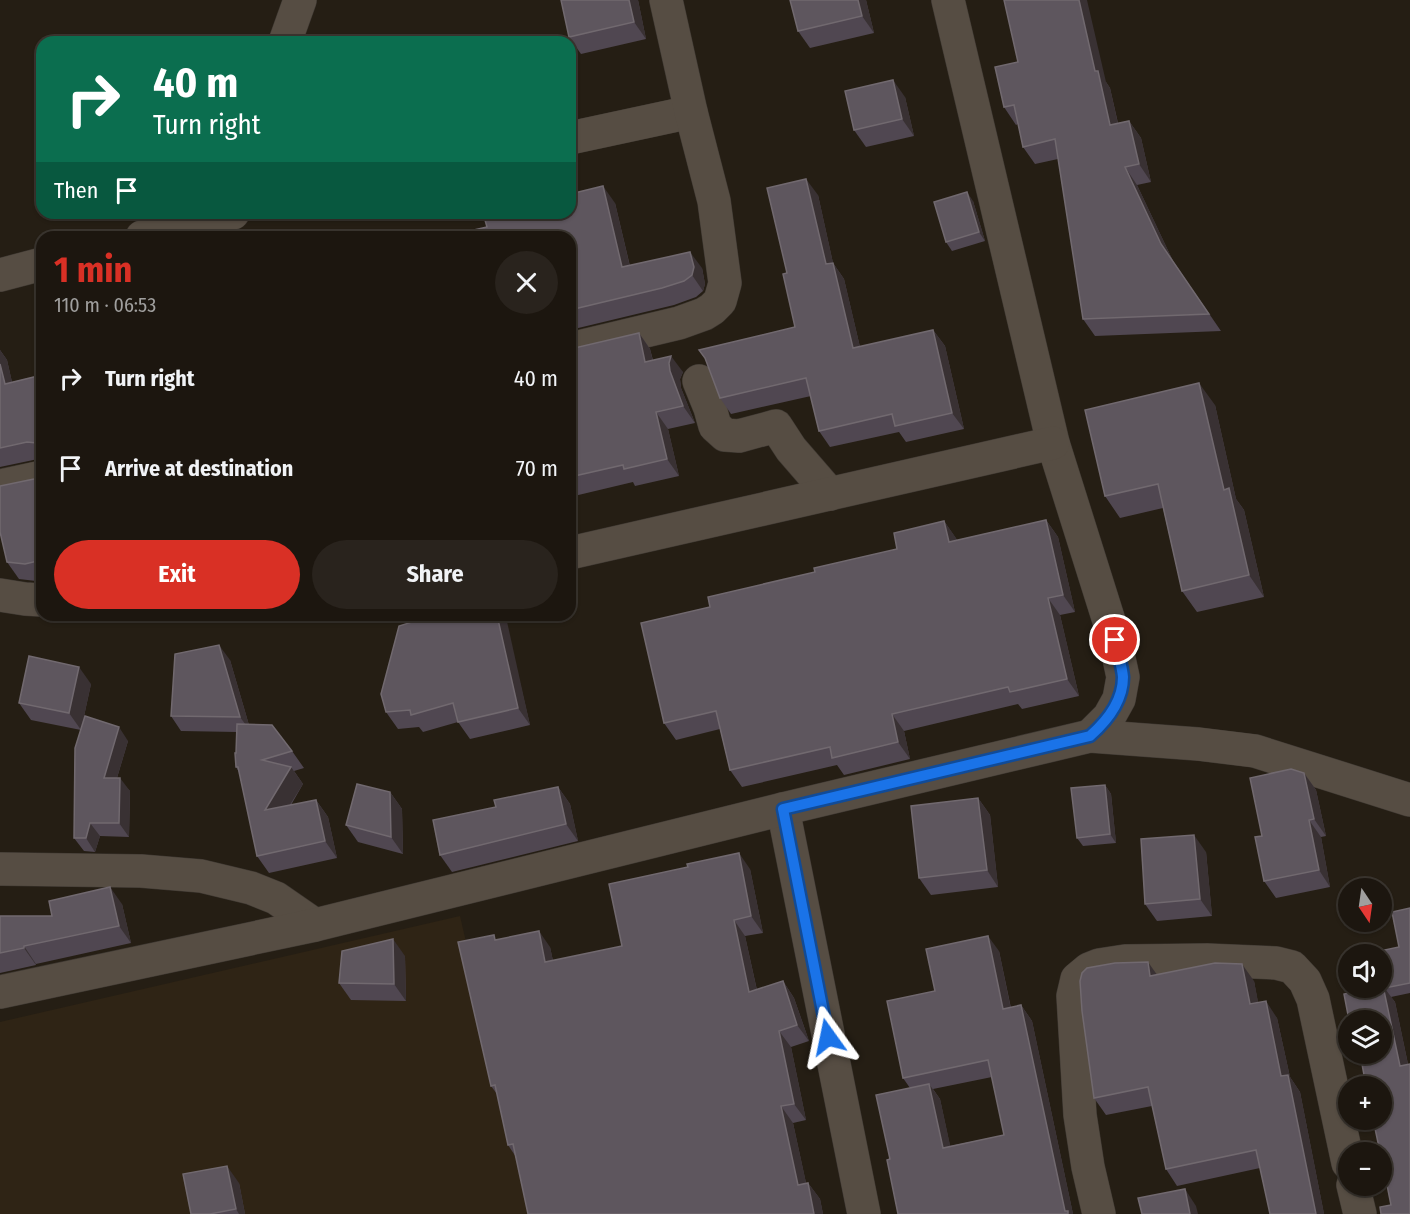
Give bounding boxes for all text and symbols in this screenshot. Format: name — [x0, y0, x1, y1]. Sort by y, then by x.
text: 40 m — [153, 58, 238, 108]
icon: right — [54, 60, 132, 138]
text: Turn right — [153, 109, 261, 141]
icon: arrive — [110, 174, 143, 207]
text: Then — [54, 177, 98, 204]
text: 1 min — [54, 248, 132, 292]
button: close — [495, 251, 558, 314]
text: 110 m · 06:53 — [54, 293, 156, 317]
icon: right — [54, 362, 87, 395]
text: Turn right — [105, 365, 194, 392]
text: 40 m — [514, 365, 558, 392]
icon: arrive — [54, 452, 87, 485]
text: Arrive at destination — [105, 455, 293, 482]
text: 70 m — [516, 455, 558, 482]
button: Exit — [54, 540, 300, 609]
button: Share — [312, 540, 558, 609]
pin — [1089, 614, 1140, 665]
icon: arrive — [1098, 623, 1131, 656]
north arrow — [1338, 878, 1392, 932]
map controls — [1338, 878, 1392, 1196]
button: sound — [1338, 944, 1392, 998]
position arrow — [796, 1005, 860, 1069]
button: layers — [1338, 1010, 1392, 1064]
button: + — [1338, 1076, 1392, 1130]
button: − — [1338, 1142, 1392, 1196]

